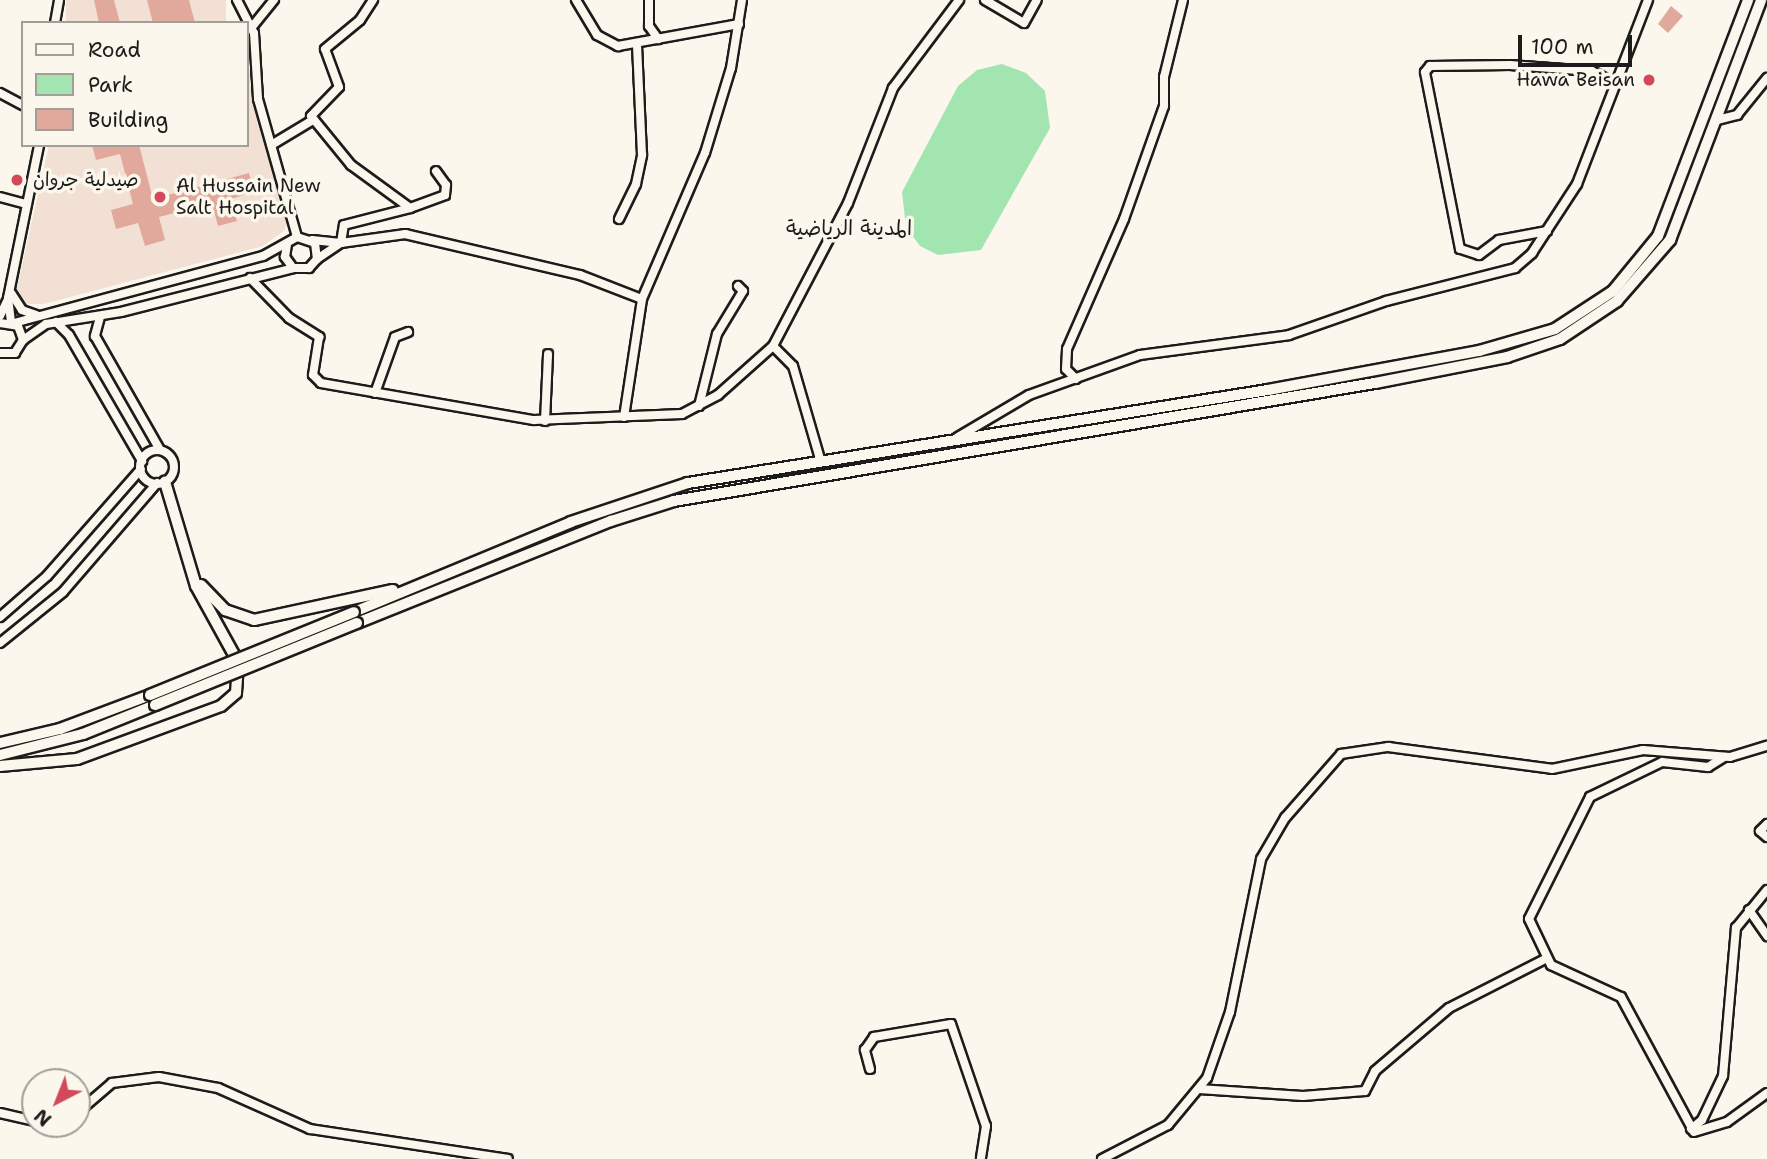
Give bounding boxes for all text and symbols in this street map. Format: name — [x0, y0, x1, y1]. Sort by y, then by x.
legend — [21, 21, 248, 147]
scale bar — [1522, 21, 1636, 65]
text: 100 m — [1531, 33, 1594, 61]
text: Road — [88, 36, 141, 64]
place label: Hawa Beisan — [1516, 69, 1635, 91]
text: Park — [88, 71, 133, 99]
marker: Hawa Beisan — [1641, 72, 1657, 88]
text: Building — [88, 106, 168, 134]
place label: صيدلية جروان — [33, 169, 138, 191]
marker: صيدلية جروان — [7, 170, 27, 190]
place label: Al Hussain New Salt Hospital — [176, 175, 321, 219]
marker: Al Hussain New Salt Hospital — [150, 187, 170, 207]
district label: المدينة الرياضية — [786, 215, 912, 241]
north arrow — [21, 1068, 91, 1138]
text: N — [29, 1103, 57, 1132]

